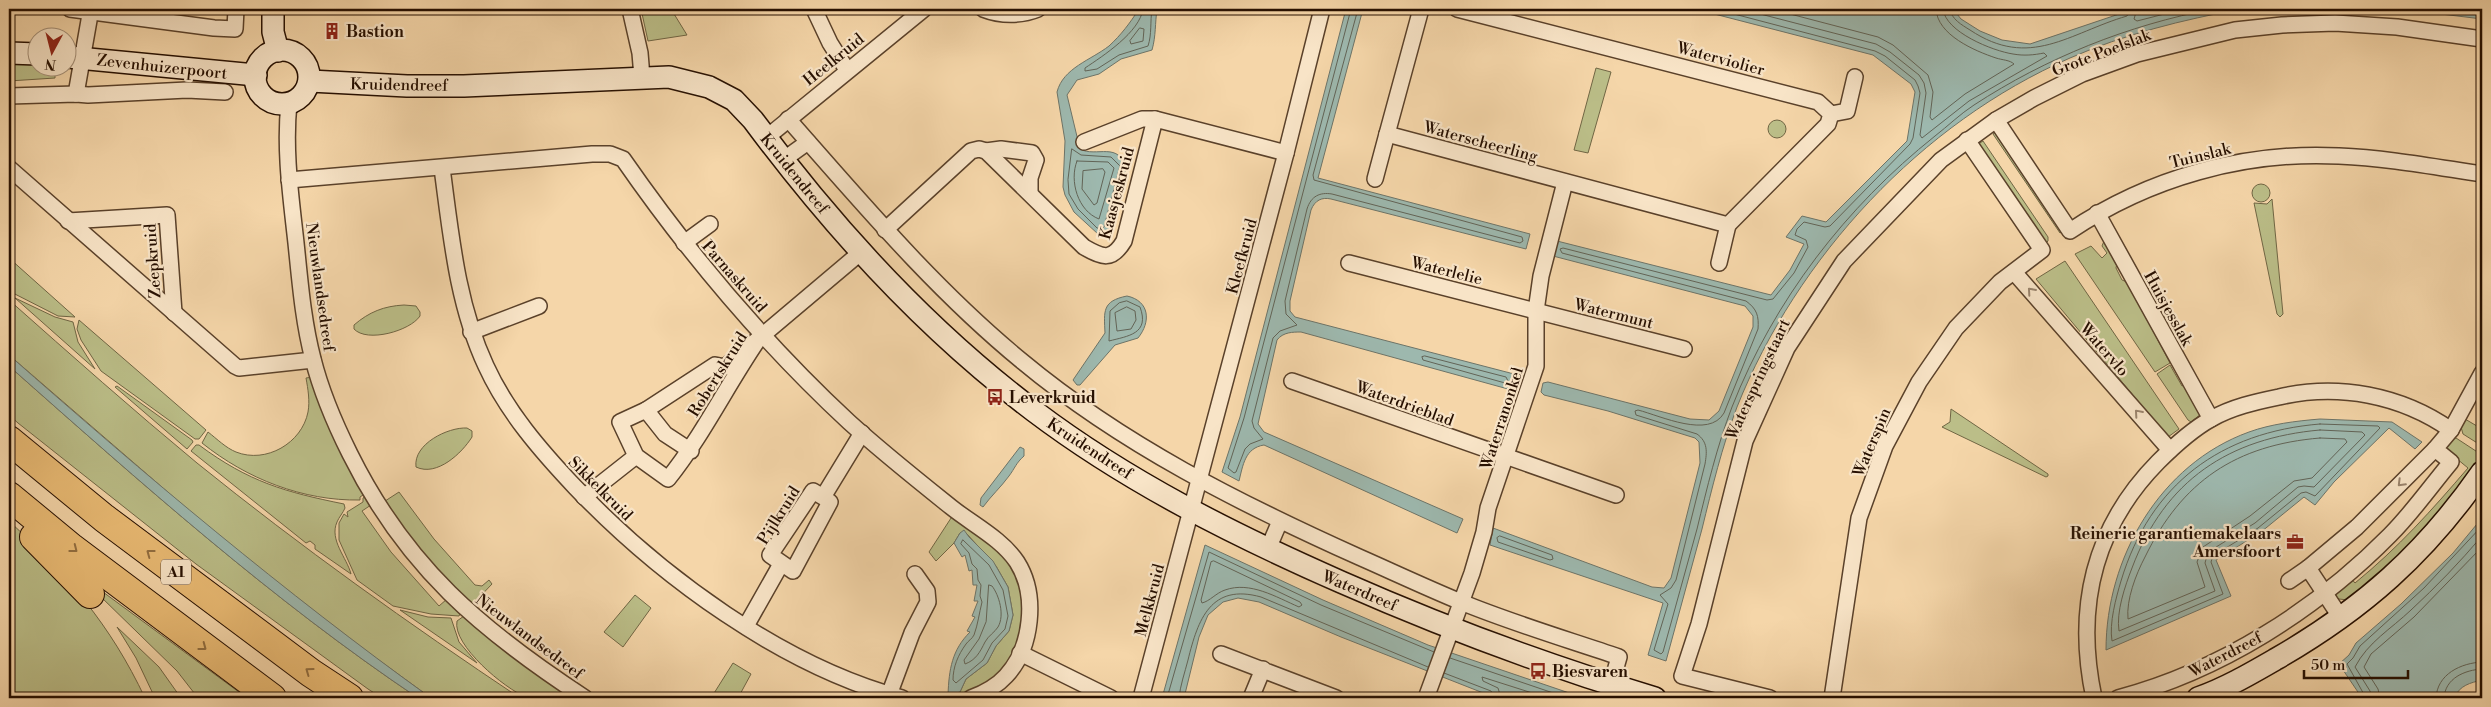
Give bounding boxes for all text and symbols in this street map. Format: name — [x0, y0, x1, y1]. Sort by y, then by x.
building icon: Bastion — [322, 21, 342, 41]
place label: Bastion — [346, 22, 404, 42]
street label: Grote Poelslak — [2049, 24, 2155, 81]
north arrow — [28, 28, 78, 78]
street label: Heelkruid — [799, 29, 868, 90]
street label: Waterviolier — [1674, 37, 1767, 80]
street label: Zevenhuizerpoort — [96, 50, 228, 84]
text: N — [44, 54, 57, 74]
street label: Kruidendreef — [350, 74, 449, 96]
street label: Waterscheerling — [1421, 117, 1541, 167]
street label: Kruidendreef — [756, 129, 834, 219]
street label: Tuinslak — [2168, 138, 2234, 173]
street label: Kaasjeskruid — [1095, 145, 1139, 242]
street label: Kleefkruid — [1222, 216, 1262, 296]
street label: Nieuwlandsedreef — [301, 222, 339, 354]
street label: Zeepkruid — [140, 223, 166, 299]
street label: Parnaskruid — [697, 236, 771, 317]
street label: Waterlelie — [1408, 252, 1484, 289]
street label: Huisjesslak — [2139, 267, 2198, 351]
one-way arrow — [2028, 288, 2037, 297]
street label: Watermunt — [1571, 294, 1656, 334]
street label: Waterspringstaart — [1721, 316, 1795, 444]
street label: Watervlo — [2075, 318, 2133, 381]
street label: Robertskruid — [684, 328, 752, 421]
street label: Waterranonkel — [1476, 364, 1528, 473]
street label: Waterdrieblad — [1352, 377, 1456, 431]
bus stop icon: Leverkruid — [985, 387, 1005, 407]
place label: Leverkruid — [1009, 388, 1096, 408]
street label: Waterspin — [1848, 404, 1896, 481]
one-way arrow — [2135, 410, 2144, 419]
street label: Kruidendreef — [1043, 414, 1137, 485]
street label: Sikkelkruid — [564, 452, 637, 525]
one-way arrow — [2398, 477, 2407, 486]
street label: Pijlkruid — [753, 483, 805, 548]
place label: Reinerie garantiemakelaars Amersfoort — [2070, 524, 2281, 562]
office icon: Reinerie garantiemakelaars Amersfoort — [2285, 532, 2305, 552]
one-way arrow — [68, 543, 77, 552]
one-way arrow — [146, 550, 156, 559]
road number: A1 — [161, 560, 191, 584]
street label: Melkkruid — [1131, 562, 1169, 639]
street label: Waterdreef — [1318, 566, 1401, 616]
street label: Nieuwlandsedreef — [472, 590, 588, 685]
street label: Waterdreef — [2184, 627, 2267, 682]
one-way arrow — [197, 641, 206, 649]
scale bar — [2304, 647, 2407, 679]
text: 50 m — [2311, 656, 2345, 675]
bus stop icon: Biesvaren — [1528, 661, 1548, 681]
place label: Biesvaren — [1552, 662, 1628, 682]
one-way arrow — [305, 668, 315, 677]

